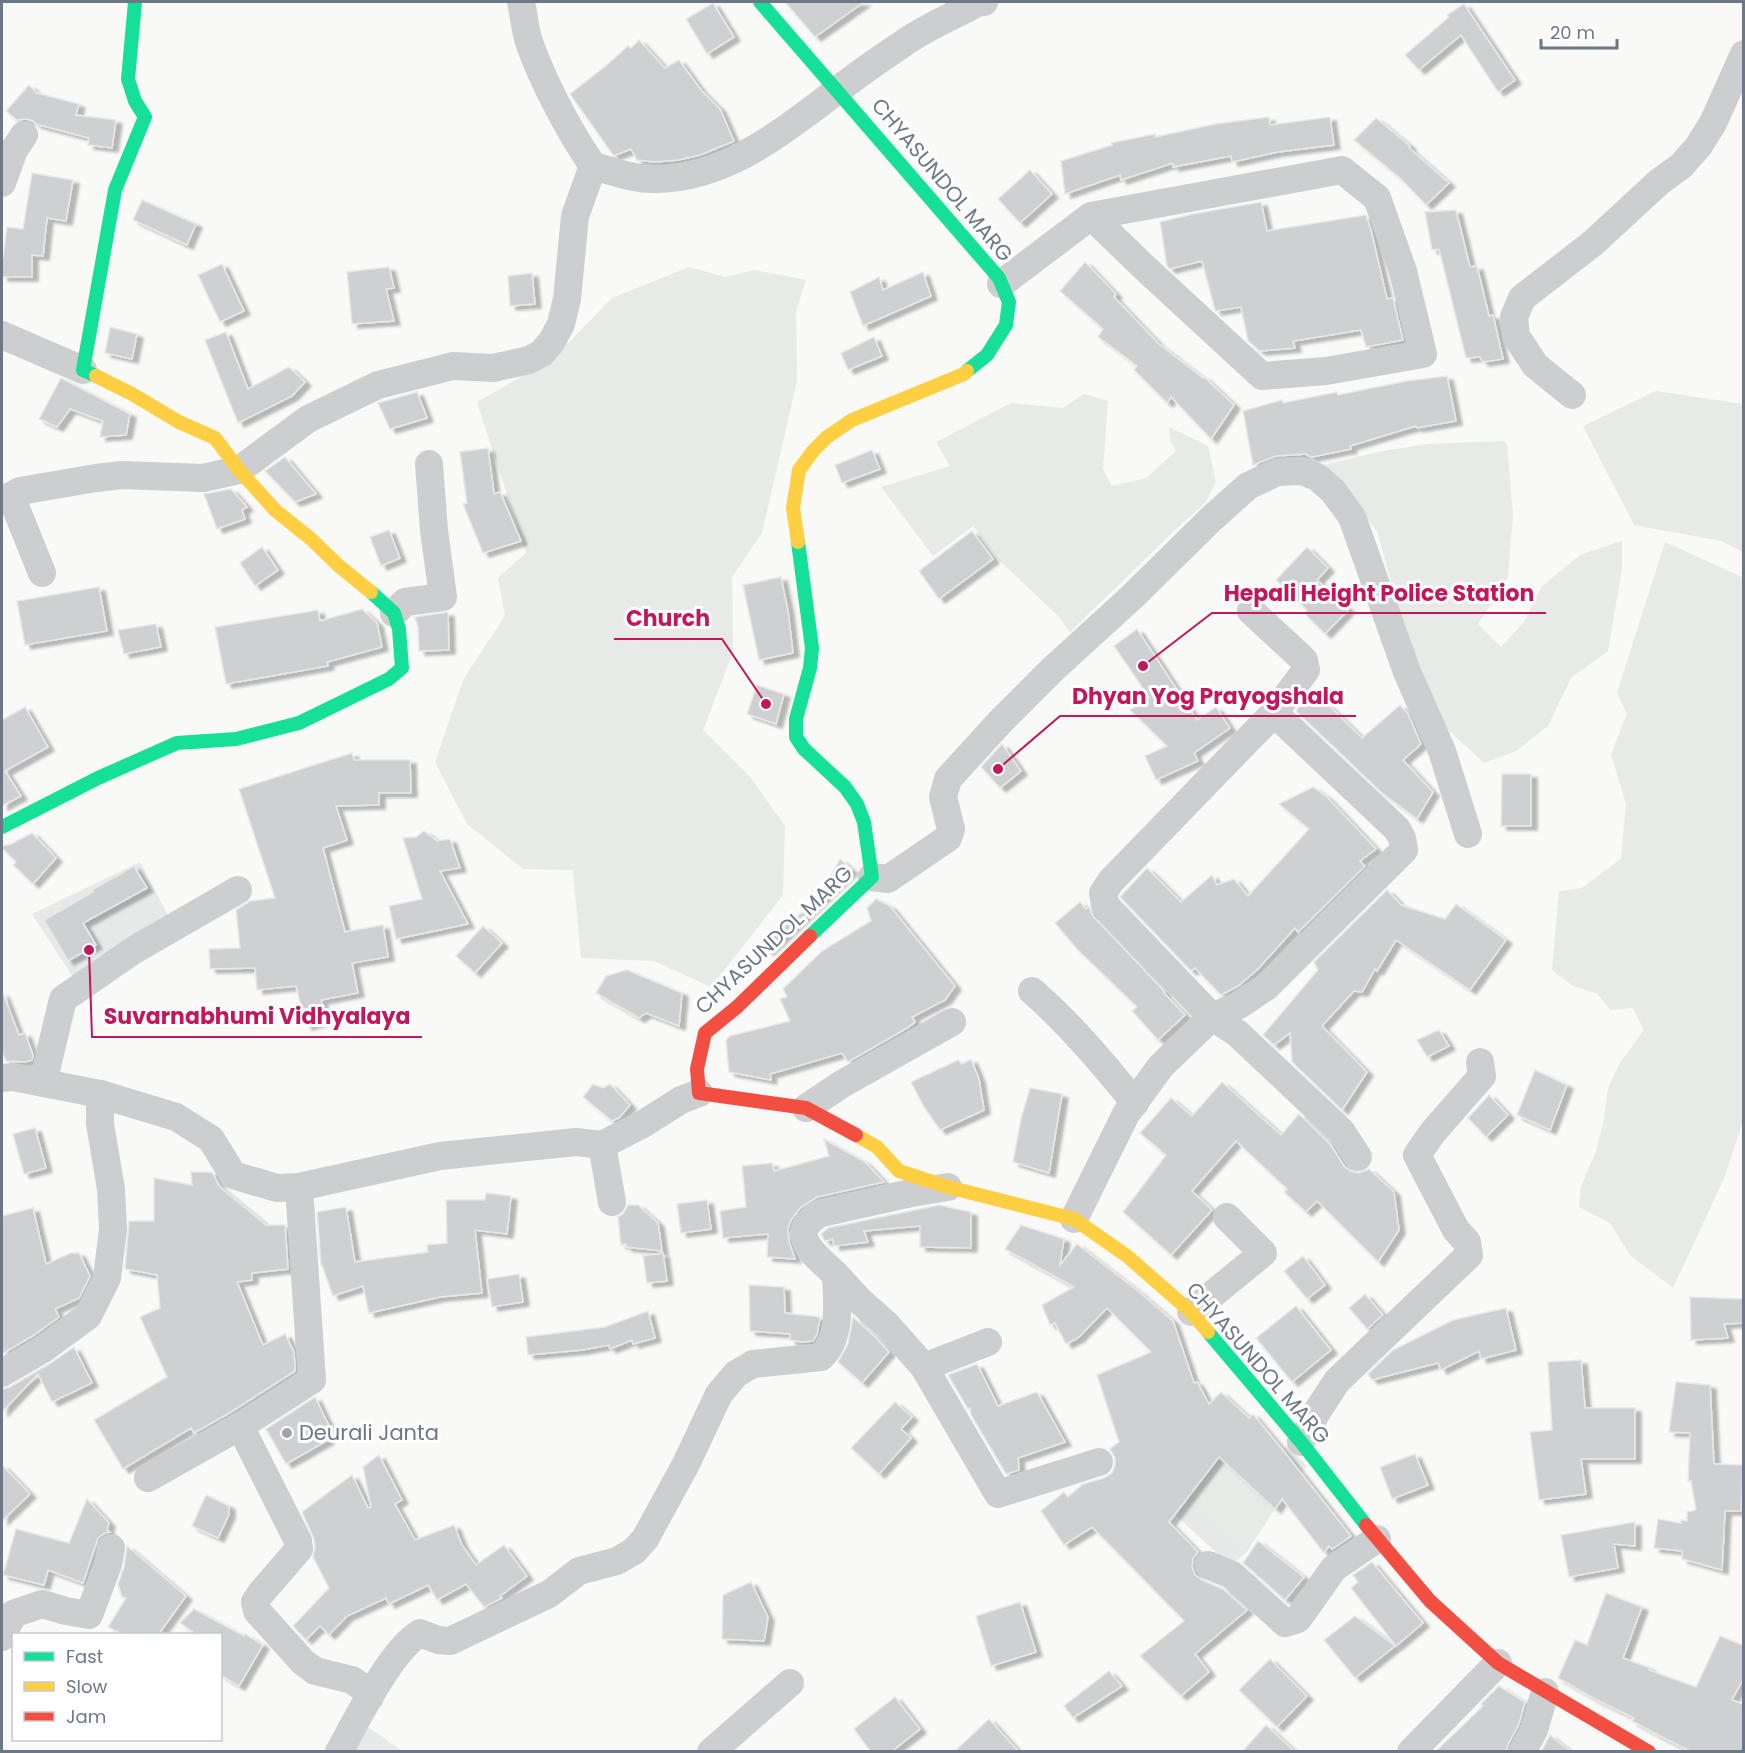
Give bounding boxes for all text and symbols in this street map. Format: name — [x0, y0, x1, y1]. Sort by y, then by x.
scale bar — [1541, 12, 1618, 50]
text: 20 m — [1550, 20, 1595, 45]
street label: CHYASUNDOL MARG — [865, 92, 1020, 268]
callout: Hepali Height Police Station — [1212, 573, 1546, 613]
text: Hepali Height Police Station — [1224, 578, 1534, 609]
callout: Church — [614, 599, 722, 639]
text: Church — [626, 603, 710, 634]
callout: Dhyan Yog Prayogshala — [1060, 676, 1356, 716]
text: Dhyan Yog Prayogshala — [1072, 681, 1344, 712]
street label: CHYASUNDOL MARG — [689, 859, 859, 1020]
callout: Suvarnabhumi Vidhyalaya — [92, 997, 422, 1037]
text: Suvarnabhumi Vidhyalaya — [104, 1001, 410, 1032]
street label: CHYASUNDOL MARG — [1180, 1275, 1337, 1450]
place label: Deurali Janta — [299, 1418, 439, 1447]
marker: Deurali Janta — [280, 1426, 294, 1440]
legend — [12, 1633, 222, 1741]
text: Fast — [66, 1644, 103, 1669]
text: Slow — [66, 1674, 108, 1699]
text: Jam — [66, 1704, 106, 1729]

